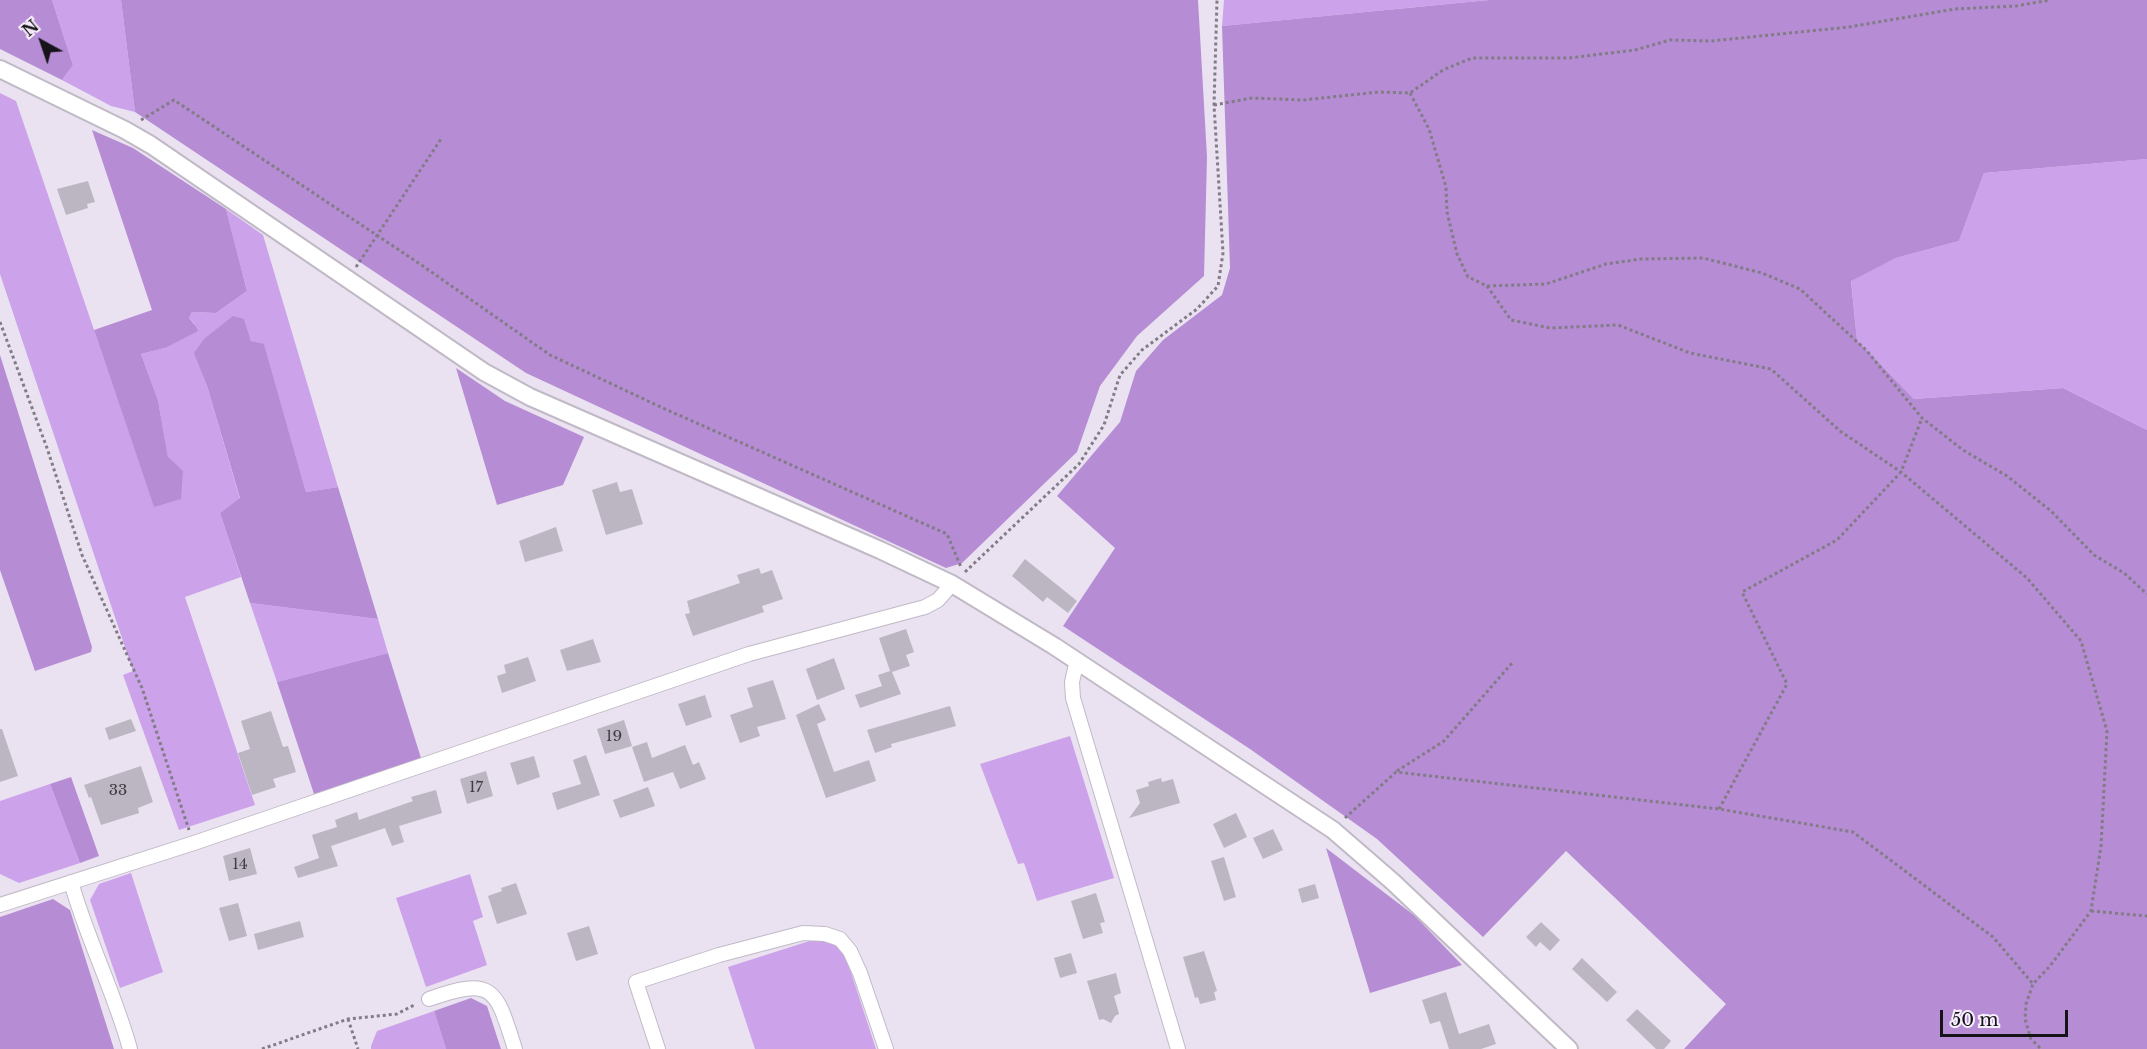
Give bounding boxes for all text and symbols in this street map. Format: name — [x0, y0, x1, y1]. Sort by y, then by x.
north arrow — [12, 12, 72, 72]
text: N — [18, 16, 43, 41]
house number: 19 — [606, 728, 622, 746]
house number: 17 — [469, 779, 483, 797]
house number: 33 — [109, 782, 127, 800]
house number: 14 — [232, 856, 248, 874]
scale bar — [1943, 998, 2070, 1036]
text: 50 m — [1951, 1009, 1999, 1031]

